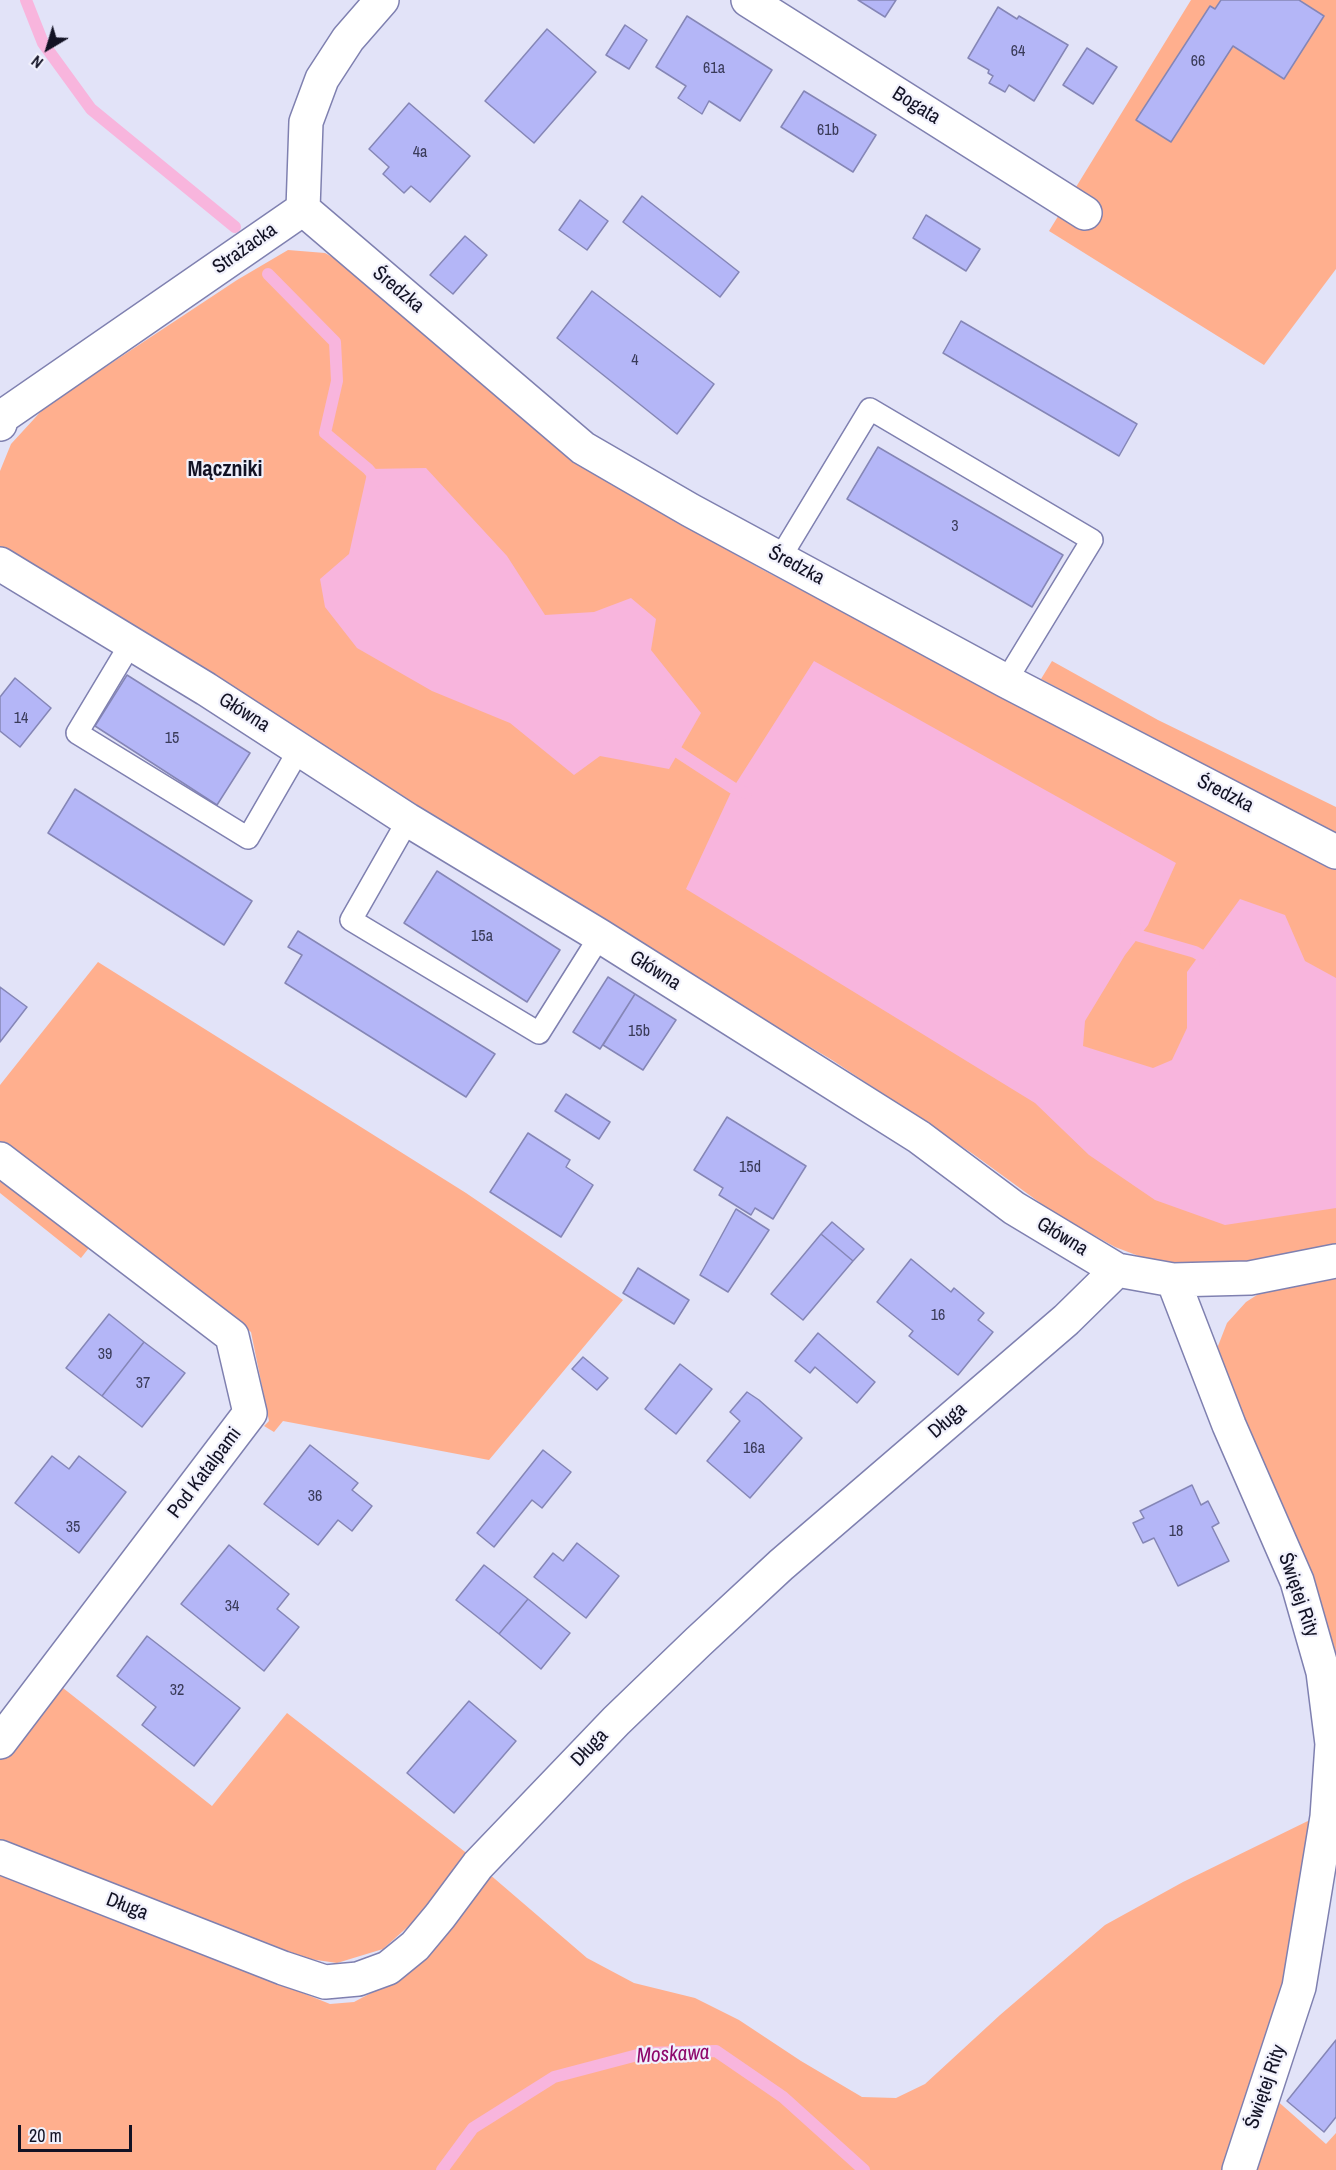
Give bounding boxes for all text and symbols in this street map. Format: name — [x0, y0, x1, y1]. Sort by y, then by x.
north arrow — [18, 18, 78, 78]
house number: 64 — [1011, 42, 1025, 62]
text: N — [26, 51, 47, 74]
house number: 66 — [1191, 52, 1205, 72]
house number: 61a — [703, 59, 725, 79]
street label: Bogata — [888, 82, 944, 130]
house number: 61b — [817, 121, 839, 141]
house number: 4a — [413, 143, 427, 163]
street label: Strażacka — [208, 218, 282, 280]
street label: Średzka — [367, 261, 429, 319]
house number: 4 — [631, 351, 639, 371]
district label: Mączniki — [187, 457, 263, 483]
house number: 3 — [951, 517, 959, 537]
street label: Średzka — [764, 541, 828, 591]
street label: Główna — [214, 688, 274, 738]
house number: 14 — [14, 709, 28, 729]
house number: 15 — [165, 729, 179, 749]
street label: Średzka — [1193, 770, 1257, 818]
house number: 15a — [471, 927, 493, 947]
street label: Główna — [625, 946, 685, 996]
house number: 15b — [628, 1022, 650, 1042]
house number: 15d — [739, 1158, 761, 1178]
street label: Główna — [1032, 1212, 1092, 1262]
house number: 16 — [931, 1306, 945, 1326]
house number: 39 — [98, 1345, 112, 1365]
house number: 37 — [136, 1374, 150, 1394]
street label: Długa — [924, 1398, 972, 1444]
street label: Pod Katalpami — [163, 1423, 247, 1523]
house number: 16a — [743, 1439, 765, 1459]
house number: 36 — [308, 1487, 322, 1507]
house number: 35 — [66, 1518, 80, 1538]
house number: 18 — [1169, 1522, 1183, 1542]
street label: Świętej Rity — [1272, 1550, 1324, 1640]
house number: 34 — [225, 1597, 239, 1617]
house number: 32 — [170, 1681, 184, 1701]
street label: Długa — [566, 1724, 614, 1772]
street label: Długa — [103, 1888, 151, 1926]
water label: Moskawa — [636, 2041, 710, 2069]
street label: Świętej Rity — [1240, 2042, 1292, 2132]
scale bar — [21, 2113, 135, 2151]
text: 20 m — [29, 2123, 62, 2148]

